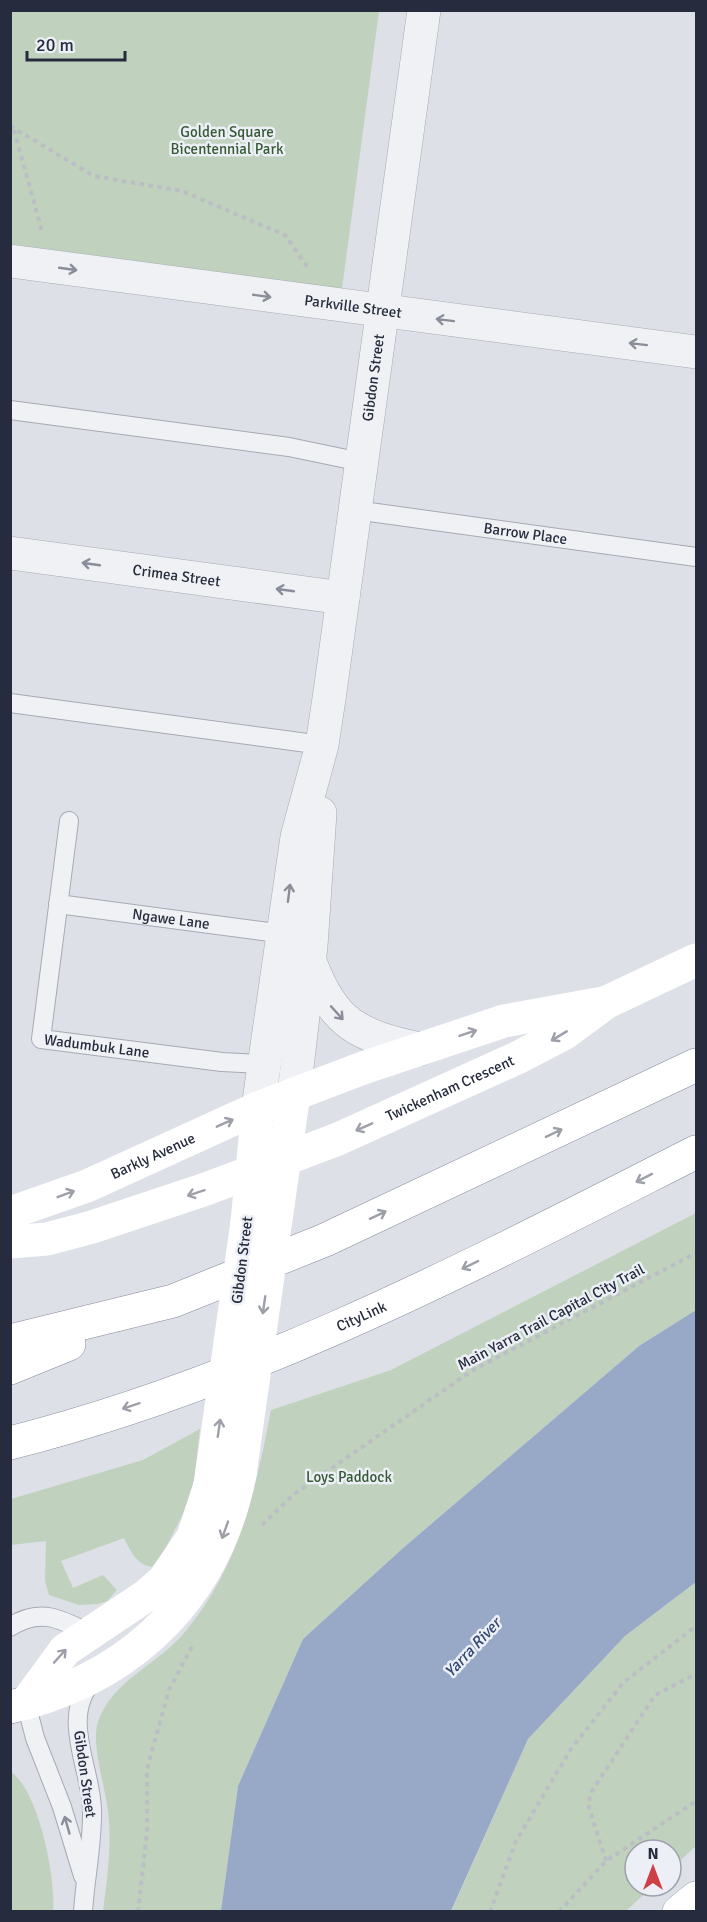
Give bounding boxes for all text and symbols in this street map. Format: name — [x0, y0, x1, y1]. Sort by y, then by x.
scale bar — [27, 24, 124, 62]
text: 20 m — [36, 34, 74, 56]
park label: Golden Square Bicentennial Park — [171, 123, 284, 158]
one-way arrow — [58, 263, 78, 274]
one-way arrow — [251, 290, 271, 301]
street label: Parkville Street — [303, 291, 403, 322]
one-way arrow — [436, 314, 455, 325]
street label: Gibdon Street — [358, 333, 388, 423]
one-way arrow — [629, 339, 649, 350]
street label: Barrow Place — [482, 519, 568, 548]
one-way arrow — [82, 558, 102, 569]
street label: Crimea Street — [131, 561, 222, 590]
one-way arrow — [275, 584, 295, 595]
one-way arrow — [284, 884, 295, 904]
street label: Ngawe Lane — [131, 905, 211, 933]
one-way arrow — [330, 1005, 344, 1020]
one-way arrow — [458, 1027, 477, 1038]
street label: Wadumbuk Lane — [43, 1030, 150, 1062]
one-way arrow — [551, 1030, 568, 1042]
street label: Twickenham Crescent — [383, 1051, 517, 1125]
one-way arrow — [216, 1117, 234, 1128]
one-way arrow — [355, 1122, 373, 1133]
one-way arrow — [545, 1126, 563, 1138]
street label: Barkly Avenue — [108, 1129, 198, 1183]
one-way arrow — [636, 1173, 654, 1185]
one-way arrow — [56, 1188, 75, 1199]
one-way arrow — [187, 1188, 206, 1199]
one-way arrow — [368, 1209, 386, 1221]
street label: Gibdon Street — [228, 1215, 256, 1305]
street label: Main Yarra Trail Capital City Trail — [455, 1260, 647, 1374]
one-way arrow — [461, 1260, 479, 1272]
one-way arrow — [259, 1294, 270, 1314]
street label: CityLink — [334, 1297, 390, 1335]
one-way arrow — [122, 1402, 141, 1413]
one-way arrow — [214, 1418, 225, 1438]
park label: Loys Paddock — [306, 1468, 392, 1486]
one-way arrow — [218, 1521, 229, 1539]
water label: Yarra River — [440, 1612, 507, 1681]
one-way arrow — [53, 1649, 67, 1664]
street label: Gibdon Street — [70, 1729, 100, 1819]
one-way arrow — [61, 1816, 72, 1835]
north arrow — [623, 1838, 683, 1898]
text: N — [647, 1844, 659, 1864]

